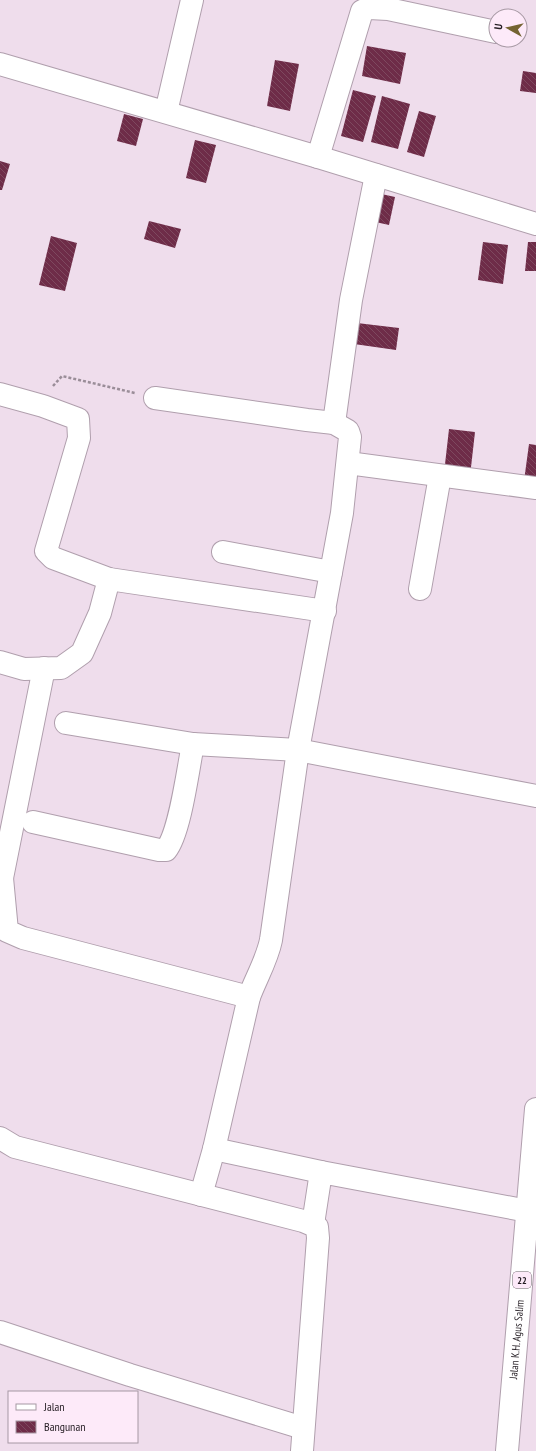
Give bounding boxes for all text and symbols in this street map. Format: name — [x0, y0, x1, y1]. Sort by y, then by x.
north arrow — [488, 8, 528, 48]
text: U — [491, 23, 505, 30]
road number: 22 — [513, 1272, 531, 1288]
street label: Jalan K.H. Agus Salim — [506, 1299, 527, 1381]
legend — [8, 1391, 138, 1443]
text: Jalan — [43, 1399, 65, 1414]
text: Bangunan — [44, 1419, 85, 1434]

